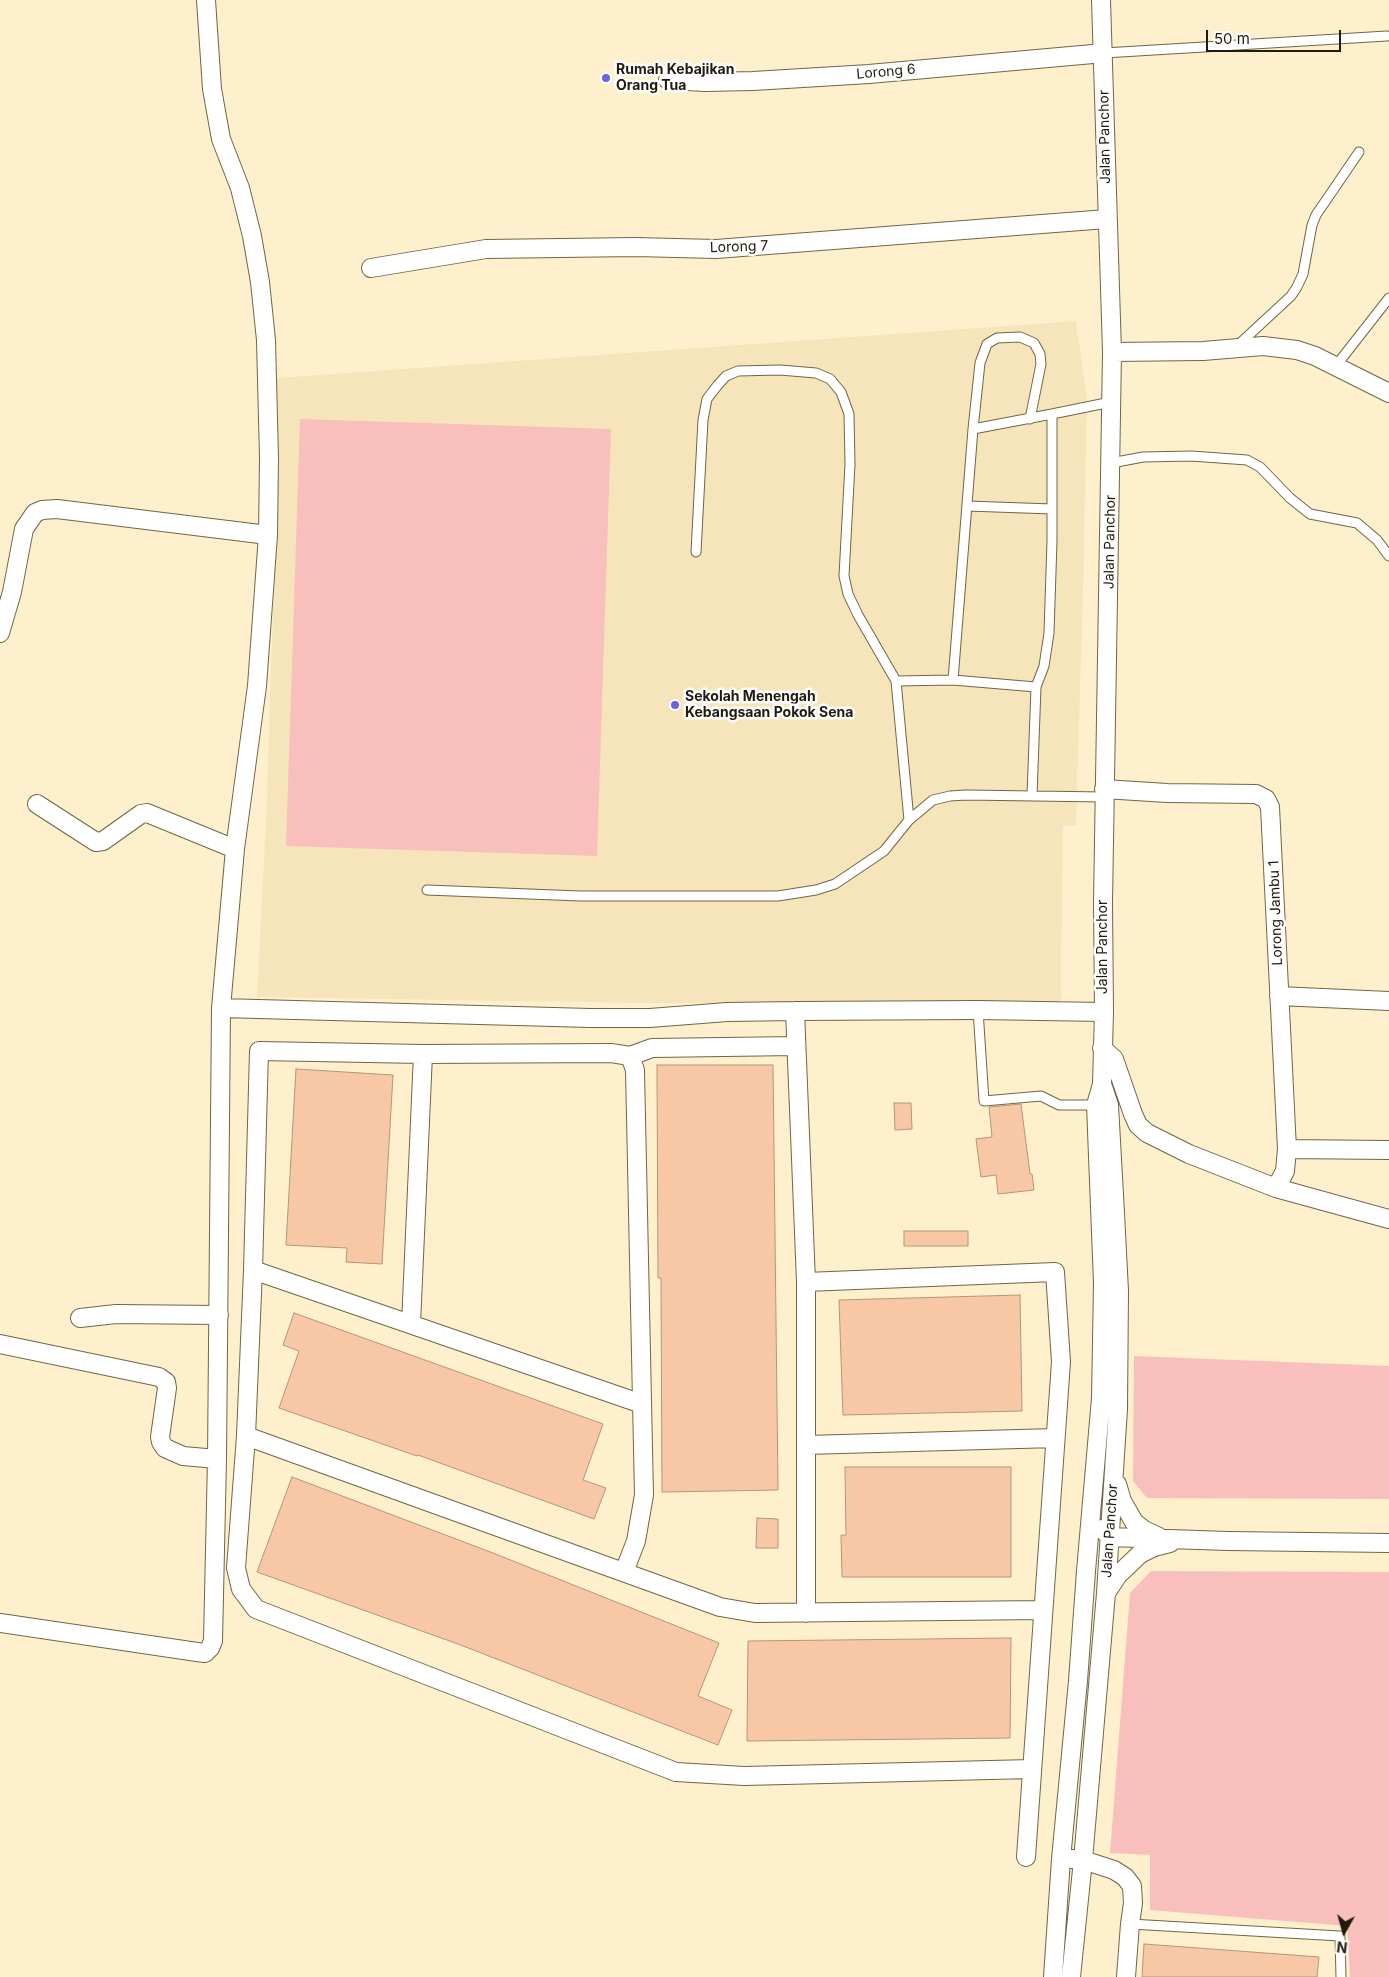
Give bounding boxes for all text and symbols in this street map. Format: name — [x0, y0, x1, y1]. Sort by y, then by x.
scale bar — [1209, 20, 1344, 52]
text: 50 m — [1214, 29, 1250, 48]
street label: Lorong 6 — [856, 61, 916, 83]
place label: Rumah Kebajikan Orang Tua — [616, 62, 734, 94]
marker: Rumah Kebajikan Orang Tua — [600, 72, 612, 84]
street label: Jalan Panchor — [1096, 90, 1114, 184]
street label: Lorong 7 — [709, 238, 769, 256]
street label: Jalan Panchor — [1101, 495, 1119, 589]
place label: Sekolah Menengah Kebangsaan Pokok Sena — [685, 689, 853, 722]
marker: Sekolah Menengah Kebangsaan Pokok Sena — [669, 699, 681, 711]
street label: Lorong Jambu 1 — [1266, 860, 1286, 966]
street label: Jalan Panchor — [1095, 900, 1111, 994]
street label: Jalan Panchor — [1098, 1483, 1122, 1579]
north arrow — [1319, 1907, 1369, 1957]
text: N — [1336, 1938, 1348, 1956]

